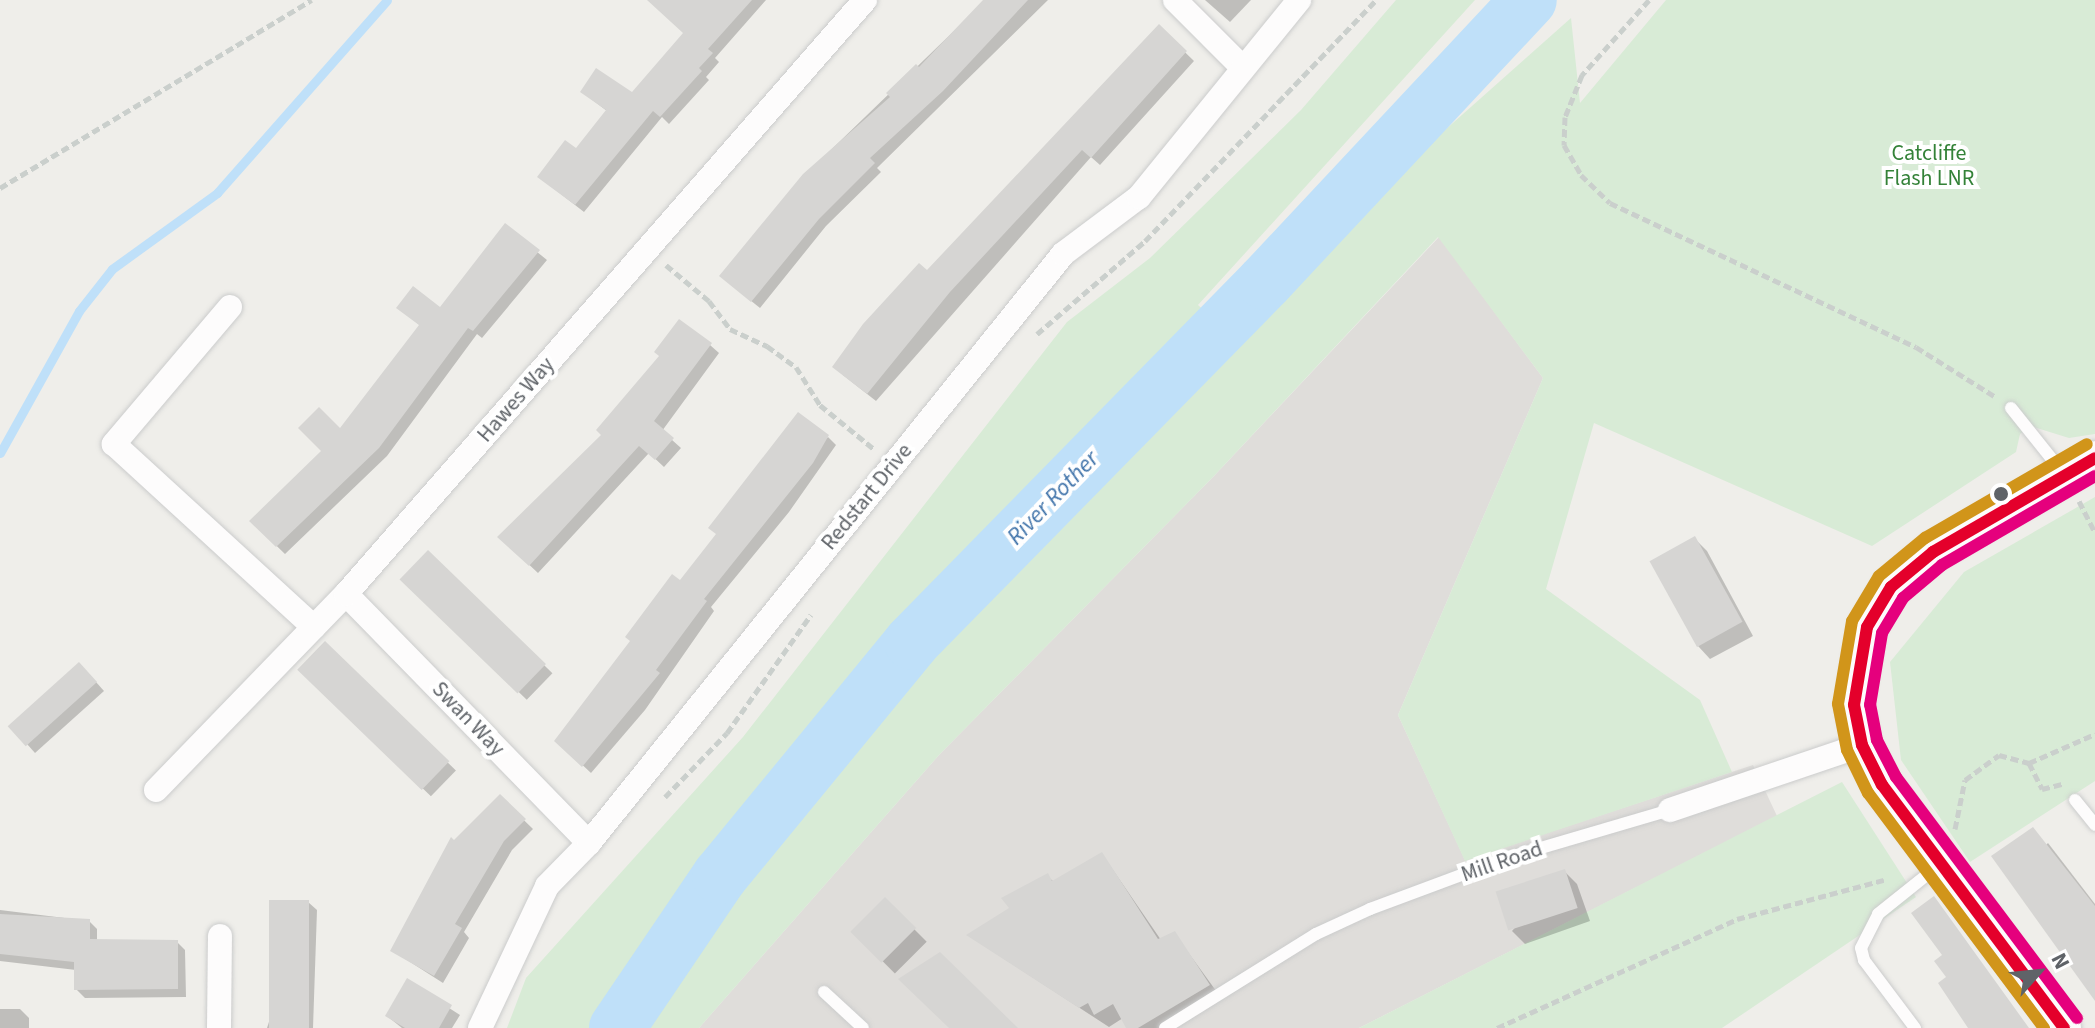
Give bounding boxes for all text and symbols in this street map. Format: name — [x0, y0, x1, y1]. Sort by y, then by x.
park label: Catcliffe Flash LNR — [1884, 140, 1974, 192]
street label: Hawes Way — [472, 352, 560, 448]
street label: Redstart Drive — [816, 438, 918, 556]
water label: River Rother — [1001, 445, 1105, 551]
unlabelled marker — [1993, 486, 2009, 502]
street label: Swan Way — [426, 676, 510, 762]
street label: Mill Road — [1458, 836, 1546, 888]
north arrow — [1999, 932, 2079, 1012]
text: N — [2043, 947, 2078, 975]

